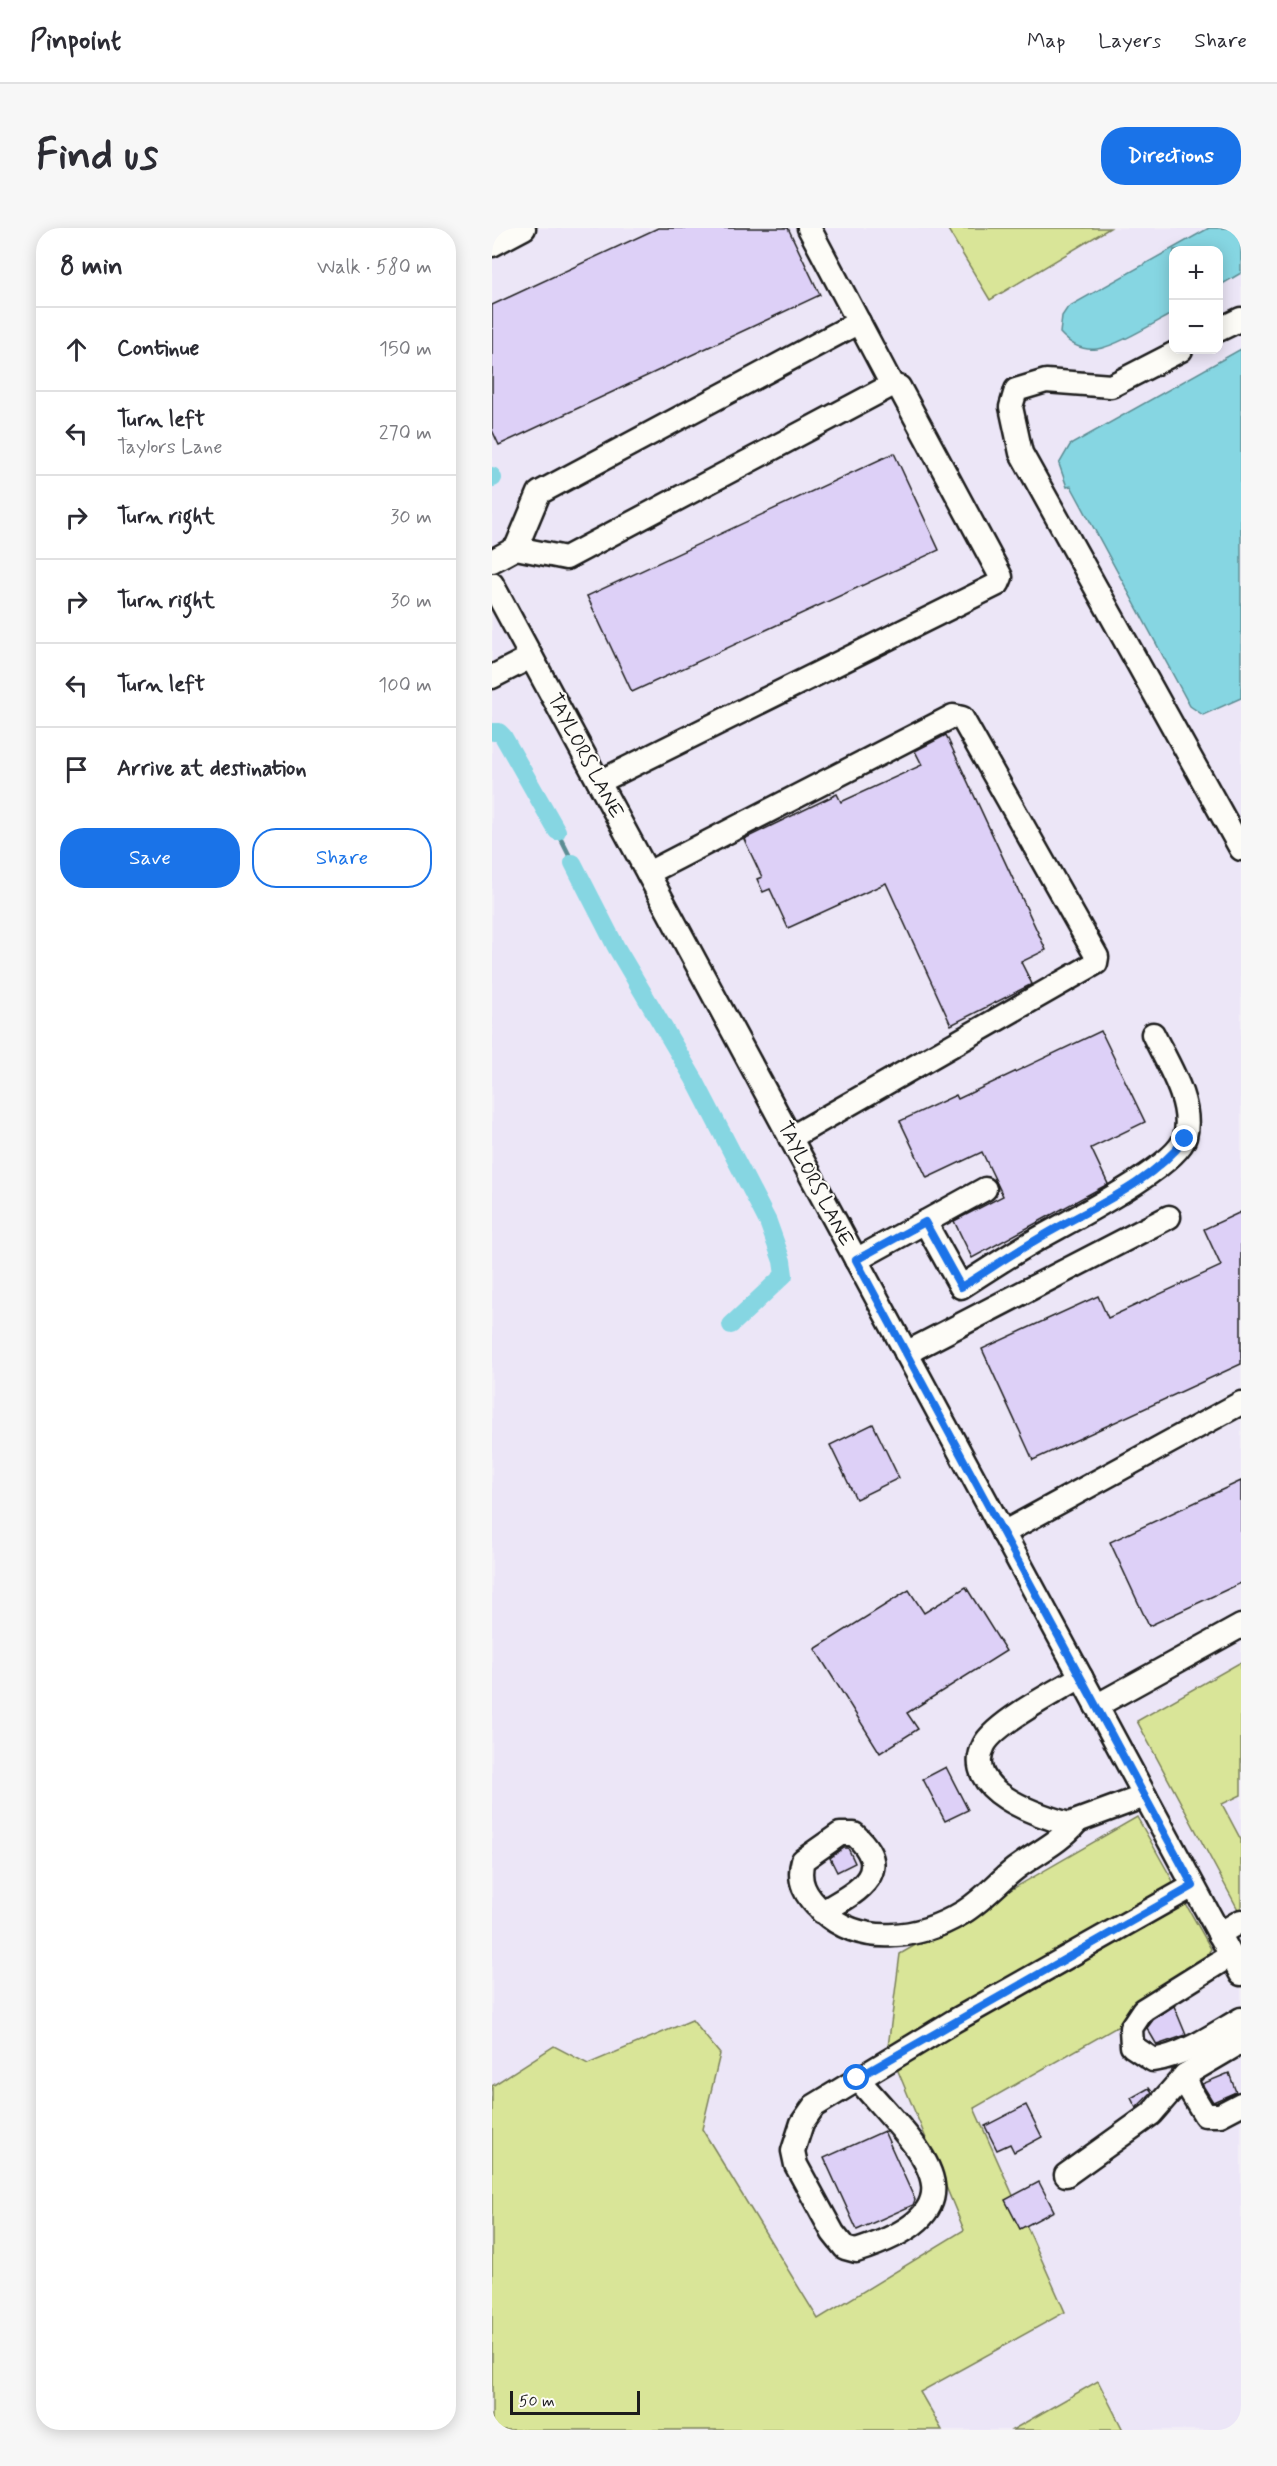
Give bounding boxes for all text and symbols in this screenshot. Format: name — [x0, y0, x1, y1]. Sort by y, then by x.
text: Pinpoint — [30, 23, 121, 60]
text: Map — [1027, 27, 1065, 55]
text: Layers — [1098, 27, 1161, 55]
text: Share — [1194, 27, 1247, 55]
button: Directions — [1101, 127, 1241, 185]
text: Find us — [36, 129, 158, 184]
map controls — [1169, 246, 1223, 354]
button: + — [1169, 246, 1223, 300]
text: 8 min — [60, 250, 123, 284]
text: Walk · 580 m — [317, 254, 432, 281]
button: − — [1169, 300, 1223, 354]
icon: ahead — [60, 333, 93, 366]
text: Continue — [117, 335, 199, 363]
text: 150 m — [379, 336, 432, 363]
text: Turn left — [117, 406, 205, 434]
icon: left — [60, 417, 93, 450]
text: 270 m — [379, 420, 432, 447]
text: Taylors Lane — [117, 434, 222, 461]
icon: right — [60, 501, 93, 534]
text: Turn right — [117, 503, 215, 531]
text: 30 m — [390, 504, 432, 531]
icon: right — [60, 585, 93, 618]
text: Turn right — [117, 587, 215, 615]
text: 30 m — [390, 588, 432, 615]
icon: left — [60, 669, 93, 702]
text: Turn left — [117, 671, 205, 699]
text: 100 m — [378, 672, 432, 699]
street label: TAYLORS LANE — [541, 689, 629, 823]
icon: arrive — [60, 753, 93, 786]
text: Arrive at destination — [117, 755, 307, 783]
button: Save — [60, 828, 240, 888]
button: Share — [252, 828, 432, 888]
street label: TAYLORS LANE — [771, 1117, 859, 1251]
route end — [1171, 1125, 1197, 1151]
route start — [843, 2064, 869, 2090]
scale bar — [510, 2388, 640, 2416]
text: 50 m — [519, 2391, 555, 2412]

